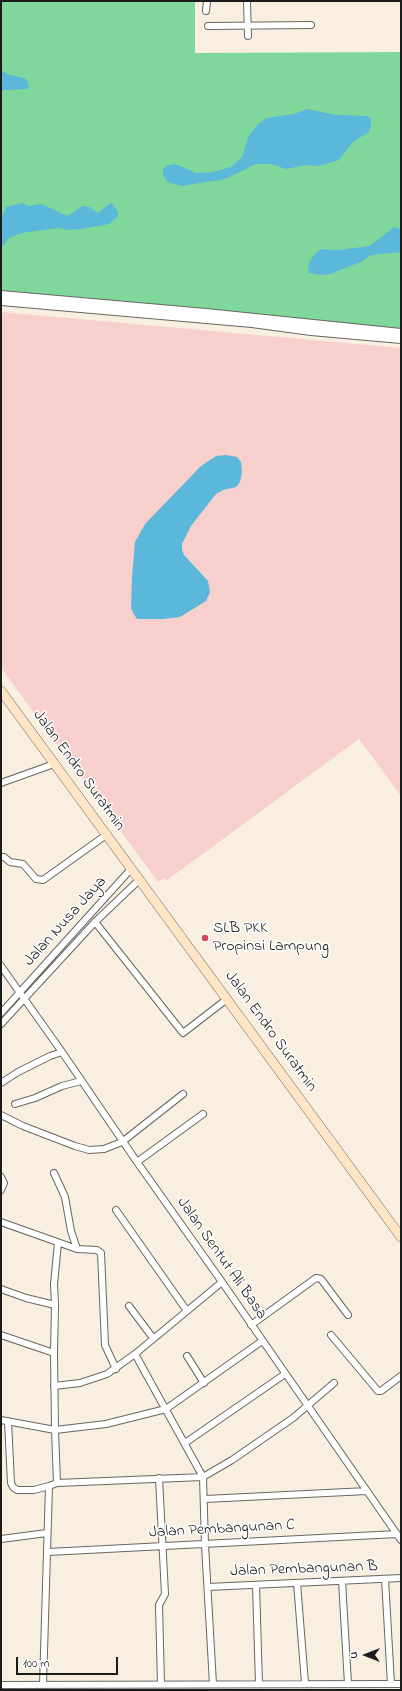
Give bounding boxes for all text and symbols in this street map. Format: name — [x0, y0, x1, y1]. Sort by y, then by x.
street label: Jalan Endro Suratmin — [28, 707, 128, 835]
street label: Jalan Nusa Jaya — [21, 873, 111, 971]
place label: SLB PKK Propinsi Lampung — [213, 919, 329, 957]
marker: SLB PKK Propinsi Lampung — [200, 933, 210, 943]
street label: Jalan Endro Suratmin — [220, 968, 320, 1096]
street label: Jalan Sentut Ali Basa — [172, 1194, 270, 1324]
street label: Jalan Pembangunan C — [149, 1517, 295, 1543]
street label: Jalan Pembangunan B — [230, 1558, 378, 1582]
north arrow — [346, 1635, 386, 1675]
scale bar — [18, 1649, 120, 1675]
text: U — [346, 1652, 362, 1658]
text: 100 m — [23, 1655, 50, 1673]

